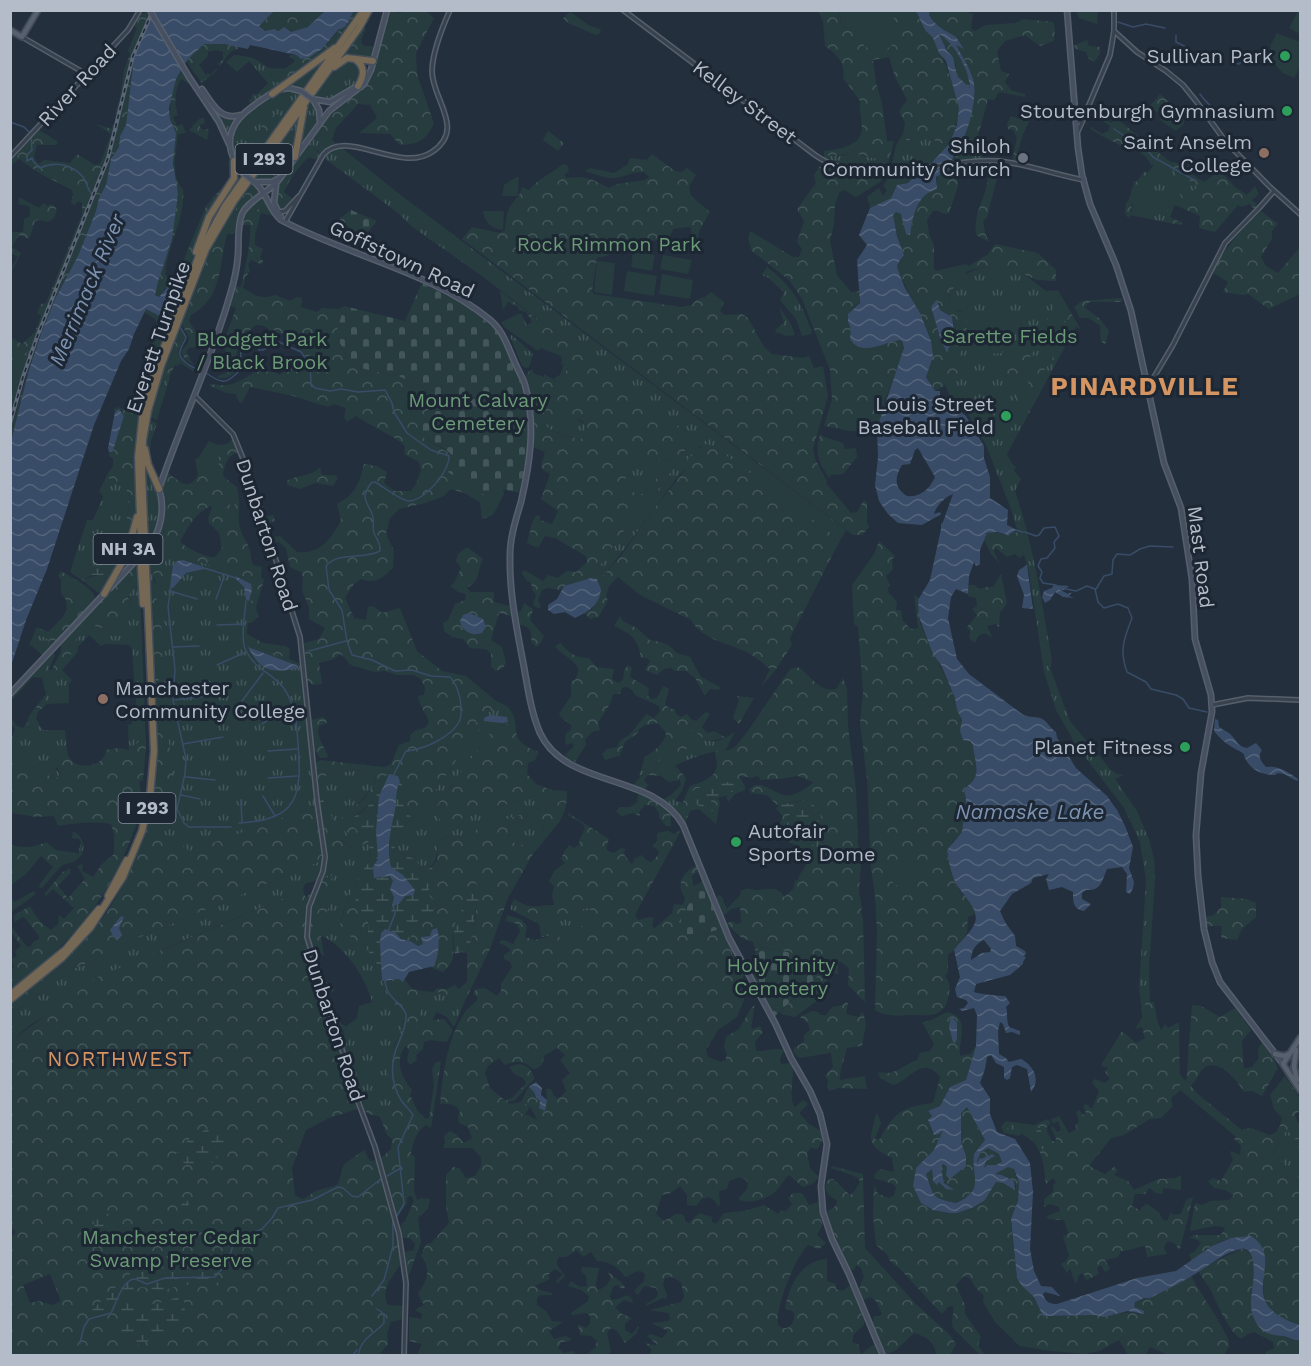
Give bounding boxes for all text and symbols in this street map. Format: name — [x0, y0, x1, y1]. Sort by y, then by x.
street label: River Road — [33, 39, 121, 131]
place label: Sullivan Park — [1147, 44, 1273, 68]
marker: Sullivan Park — [1278, 49, 1292, 63]
street label: Kelley Street — [688, 55, 802, 149]
place label: Stoutenburgh Gymnasium — [1020, 99, 1275, 123]
marker: Stoutenburgh Gymnasium — [1280, 104, 1294, 118]
place label: Saint Anselm College — [1123, 130, 1252, 177]
place label: Shiloh Community Church — [822, 134, 1011, 181]
road number: I 293 — [236, 144, 292, 174]
marker: Saint Anselm College — [1257, 146, 1271, 160]
marker: Shiloh Community Church — [1016, 151, 1030, 165]
water label: Merrimack River — [43, 209, 130, 369]
street label: Goffstown Road — [326, 215, 478, 303]
park label: Rock Rimmon Park — [517, 232, 701, 256]
street label: Everett Turnpike — [121, 258, 195, 416]
park label: Sarette Fields — [942, 324, 1078, 348]
park label: Blodgett Park / Black Brook — [196, 327, 328, 374]
district label: PINARDVILLE — [1051, 371, 1239, 401]
park label: Mount Calvary Cemetery — [408, 388, 548, 435]
place label: Louis Street Baseball Field — [858, 392, 995, 439]
marker: Louis Street Baseball Field — [999, 409, 1013, 423]
street label: Dunbarton Road — [231, 456, 303, 614]
street label: Mast Road — [1183, 504, 1219, 610]
road number: NH 3A — [94, 534, 162, 564]
place label: Manchester Community College — [115, 676, 306, 723]
marker: Manchester Community College — [96, 692, 110, 706]
place label: Planet Fitness — [1034, 735, 1173, 759]
marker: Planet Fitness — [1178, 740, 1192, 754]
road number: I 293 — [118, 793, 176, 823]
water label: Namaske Lake — [956, 799, 1104, 824]
place label: Autofair Sports Dome — [748, 819, 876, 866]
marker: Autofair Sports Dome — [729, 835, 743, 849]
street label: Dunbarton Road — [298, 946, 370, 1104]
park label: Holy Trinity Cemetery — [727, 953, 836, 1000]
district label: NORTHWEST — [47, 1046, 193, 1071]
park label: Manchester Cedar Swamp Preserve — [82, 1225, 260, 1272]

